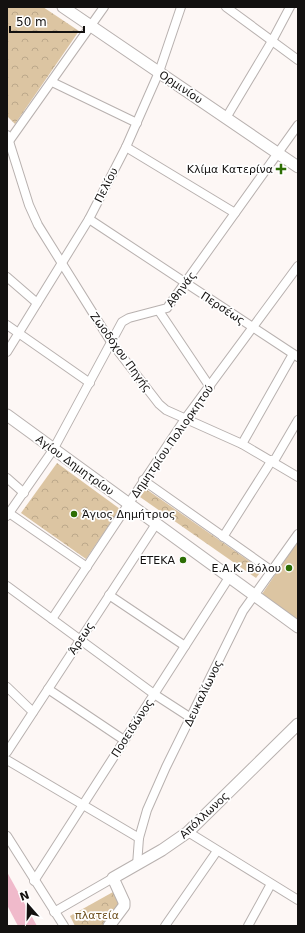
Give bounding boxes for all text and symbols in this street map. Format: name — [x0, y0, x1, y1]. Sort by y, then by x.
scale bar — [10, 8, 84, 34]
text: 50 m — [16, 15, 47, 29]
street label: Ορμινίου — [157, 68, 205, 107]
place label: Κλίμα Κατερίνα — [187, 163, 273, 176]
marker: Κλίμα Κατερίνα — [276, 164, 286, 174]
street label: Πελίου — [92, 166, 121, 205]
street label: Αθηνάς — [164, 269, 199, 310]
street label: Περσέως — [198, 289, 247, 327]
street label: Ζωοδόχου Πηγής — [87, 310, 154, 395]
street label: Δημητρίου Πολιορκητού — [129, 382, 216, 500]
street label: Αγίου Δημητρίου — [33, 433, 116, 498]
place label: Άγιος Δημήτριος — [82, 508, 176, 521]
marker: Άγιος Δημήτριος — [69, 509, 79, 519]
place label: ΕΤΕΚΑ — [140, 554, 175, 567]
marker: ΕΤΕΚΑ — [178, 555, 188, 565]
place label: Ε.Α.Κ. Βόλου — [211, 562, 281, 575]
marker: Ε.Α.Κ. Βόλου — [284, 563, 294, 573]
street label: Άρεως — [66, 620, 97, 657]
street label: Δευκαλίωνος — [182, 658, 225, 729]
street label: Ποσειδώνος — [109, 697, 156, 760]
street label: Απόλλωνος — [177, 789, 232, 841]
north arrow — [8, 885, 48, 925]
text: N — [18, 888, 31, 904]
park label: πλατεία — [75, 909, 119, 922]

